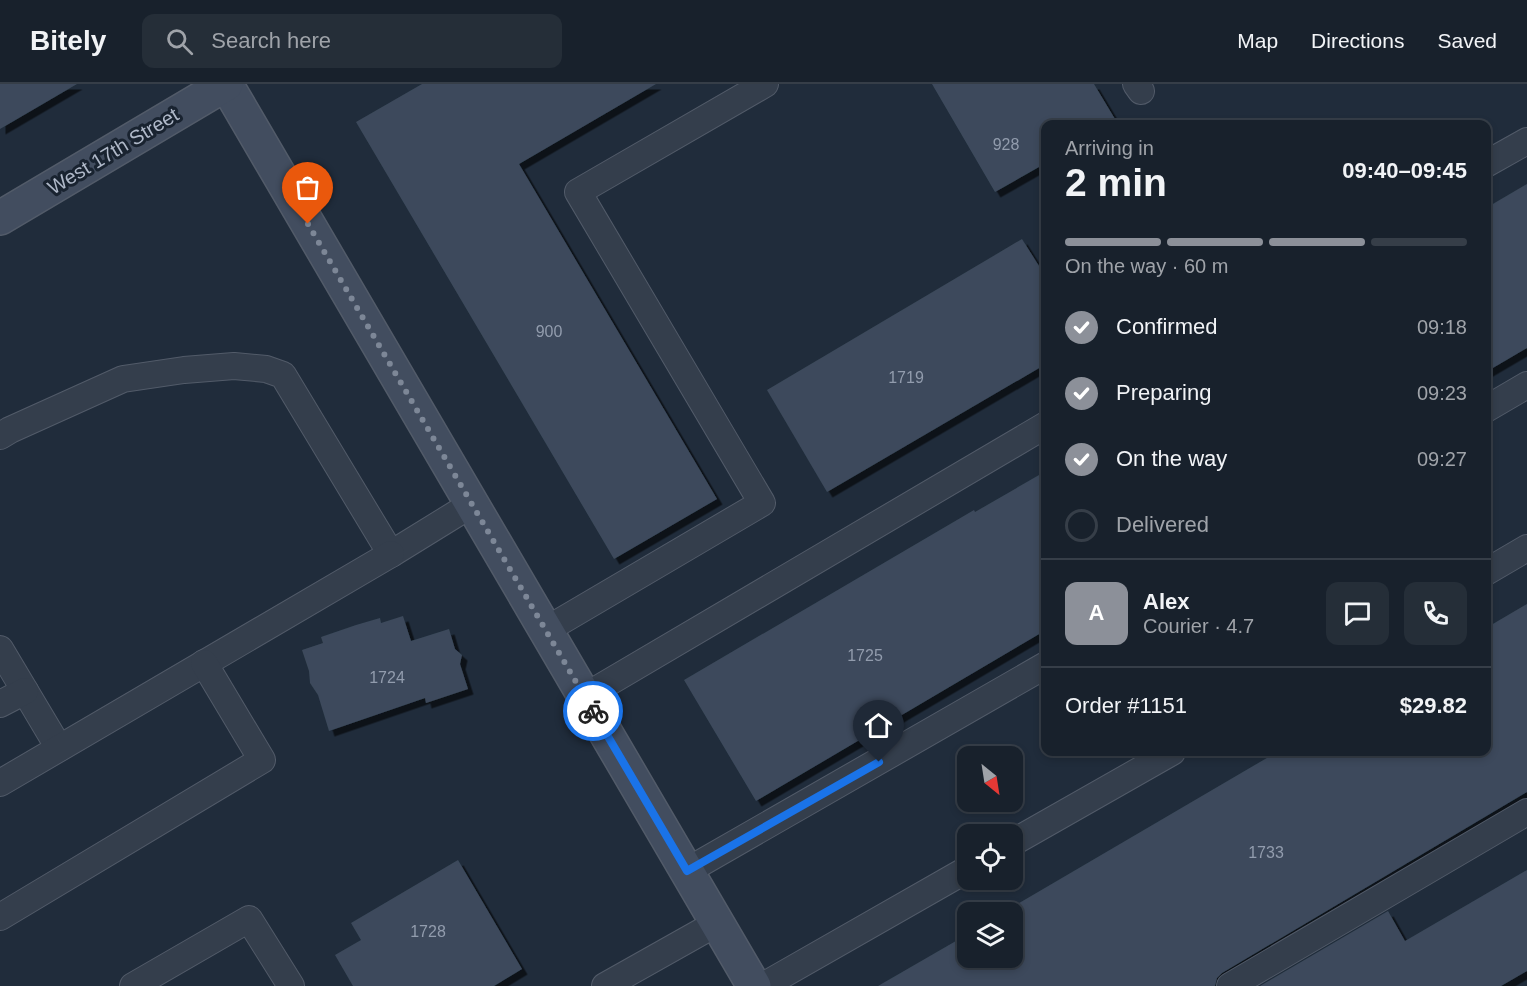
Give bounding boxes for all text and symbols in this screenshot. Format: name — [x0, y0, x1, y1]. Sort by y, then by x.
search box — [142, 14, 562, 68]
text: Bitely — [30, 25, 106, 56]
icon: search — [163, 25, 196, 58]
text: Search here — [211, 28, 331, 53]
text: Map — [1237, 29, 1278, 52]
text: Directions — [1311, 29, 1404, 52]
text: Saved — [1437, 29, 1497, 52]
street label: West 17th Street — [44, 103, 183, 199]
house number: 928 — [993, 136, 1019, 153]
text: Arriving in — [1065, 137, 1154, 159]
text: 09:40–09:45 — [1342, 158, 1467, 183]
text: 2 min — [1065, 161, 1167, 204]
pin — [282, 162, 333, 224]
icon: bag — [291, 171, 324, 204]
text: On the way · 60 m — [1065, 255, 1228, 277]
icon: check — [1065, 311, 1098, 344]
text: Confirmed — [1116, 314, 1217, 339]
text: 09:18 — [1417, 316, 1467, 338]
house number: 900 — [536, 323, 562, 340]
house number: 1719 — [888, 369, 924, 386]
icon: check — [1065, 377, 1098, 410]
text: Preparing — [1116, 380, 1211, 405]
text: 09:23 — [1417, 382, 1467, 404]
icon: check — [1065, 443, 1098, 476]
text: On the way — [1116, 446, 1227, 471]
text: 09:27 — [1417, 448, 1467, 470]
text: Delivered — [1116, 512, 1209, 537]
button: chat — [1326, 582, 1389, 645]
button: phone — [1404, 582, 1467, 645]
text: Alex — [1143, 589, 1189, 614]
text: A — [1089, 600, 1104, 625]
text: Courier · 4.7 — [1143, 615, 1254, 637]
house number: 1725 — [847, 647, 883, 664]
house number: 1724 — [369, 669, 405, 686]
courier — [563, 681, 623, 741]
text: Order #1151 — [1065, 693, 1187, 718]
text: $29.82 — [1400, 693, 1467, 718]
icon: bike — [577, 695, 610, 728]
pin — [853, 700, 904, 762]
icon: home — [862, 709, 895, 742]
north arrow — [957, 746, 1023, 812]
map controls — [957, 746, 1023, 968]
button: locate — [957, 824, 1023, 890]
house number: 1733 — [1248, 844, 1284, 861]
button: layers — [957, 902, 1023, 968]
house number: 1728 — [410, 923, 446, 940]

